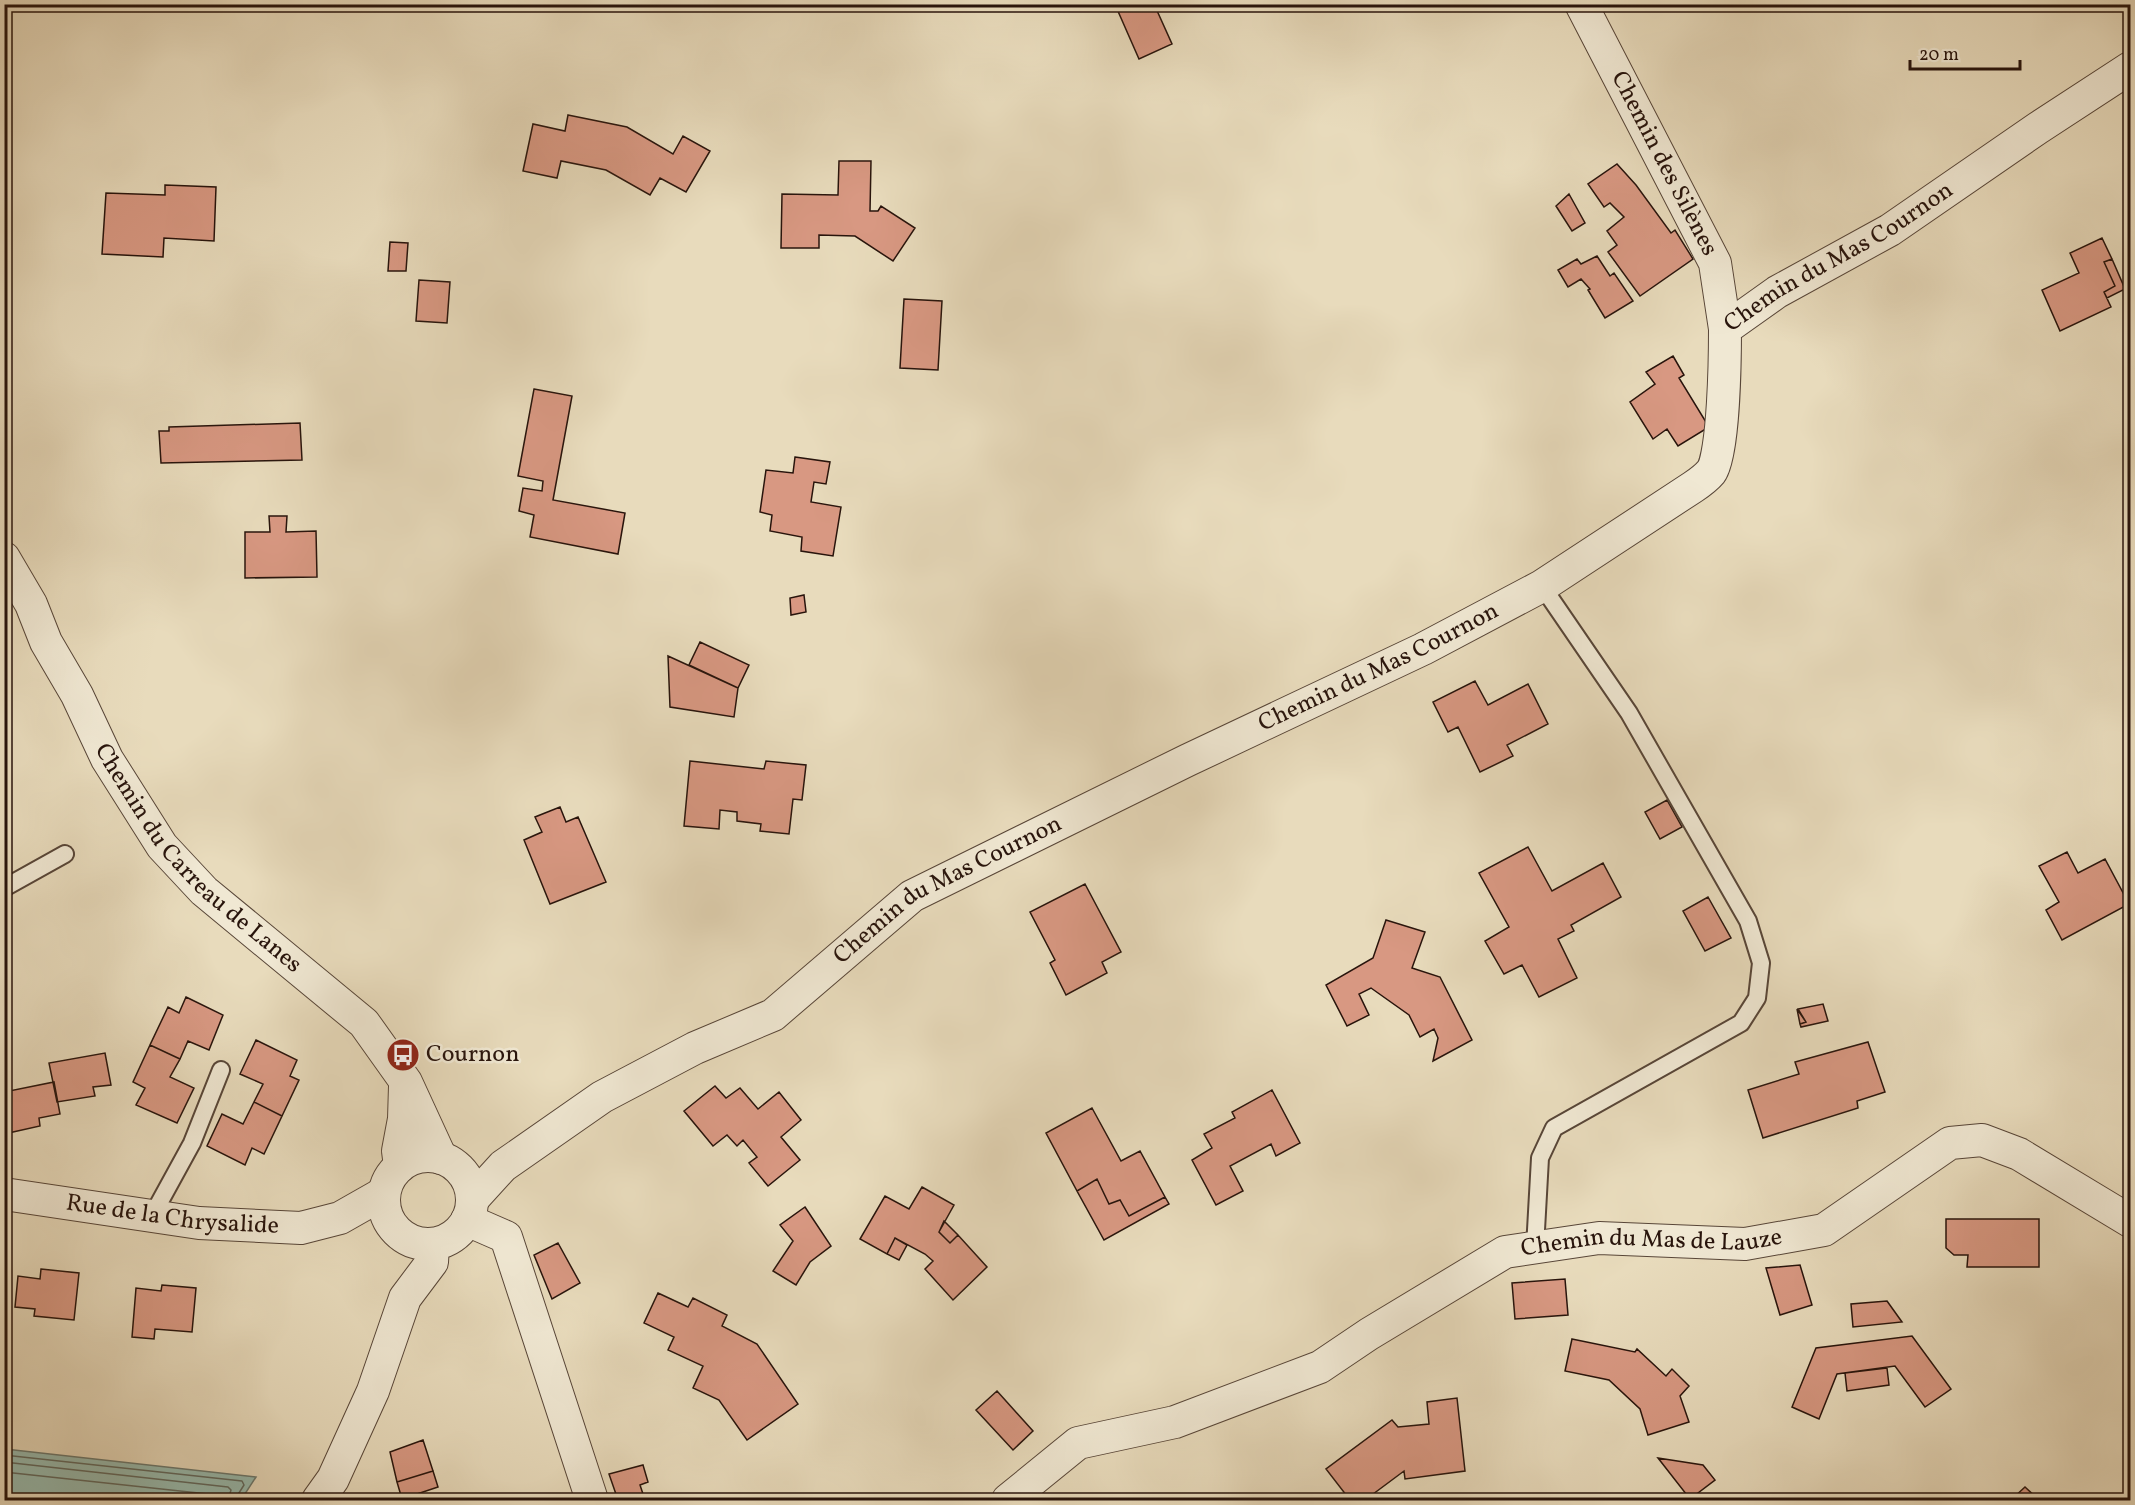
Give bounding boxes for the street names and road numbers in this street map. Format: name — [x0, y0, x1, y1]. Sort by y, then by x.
street label: Chemin des Silènes — [1602, 65, 1726, 262]
street label: Chemin du Mas Cournon — [1717, 174, 1960, 341]
street label: Chemin du Mas Cournon — [1253, 595, 1505, 741]
street label: Chemin du Carreau de Lanes — [85, 738, 309, 982]
street label: Chemin du Mas Cournon — [826, 808, 1068, 973]
street label: Rue de la Chrysalide — [64, 1186, 280, 1244]
street label: Chemin du Mas de Lauze — [1519, 1220, 1785, 1266]

